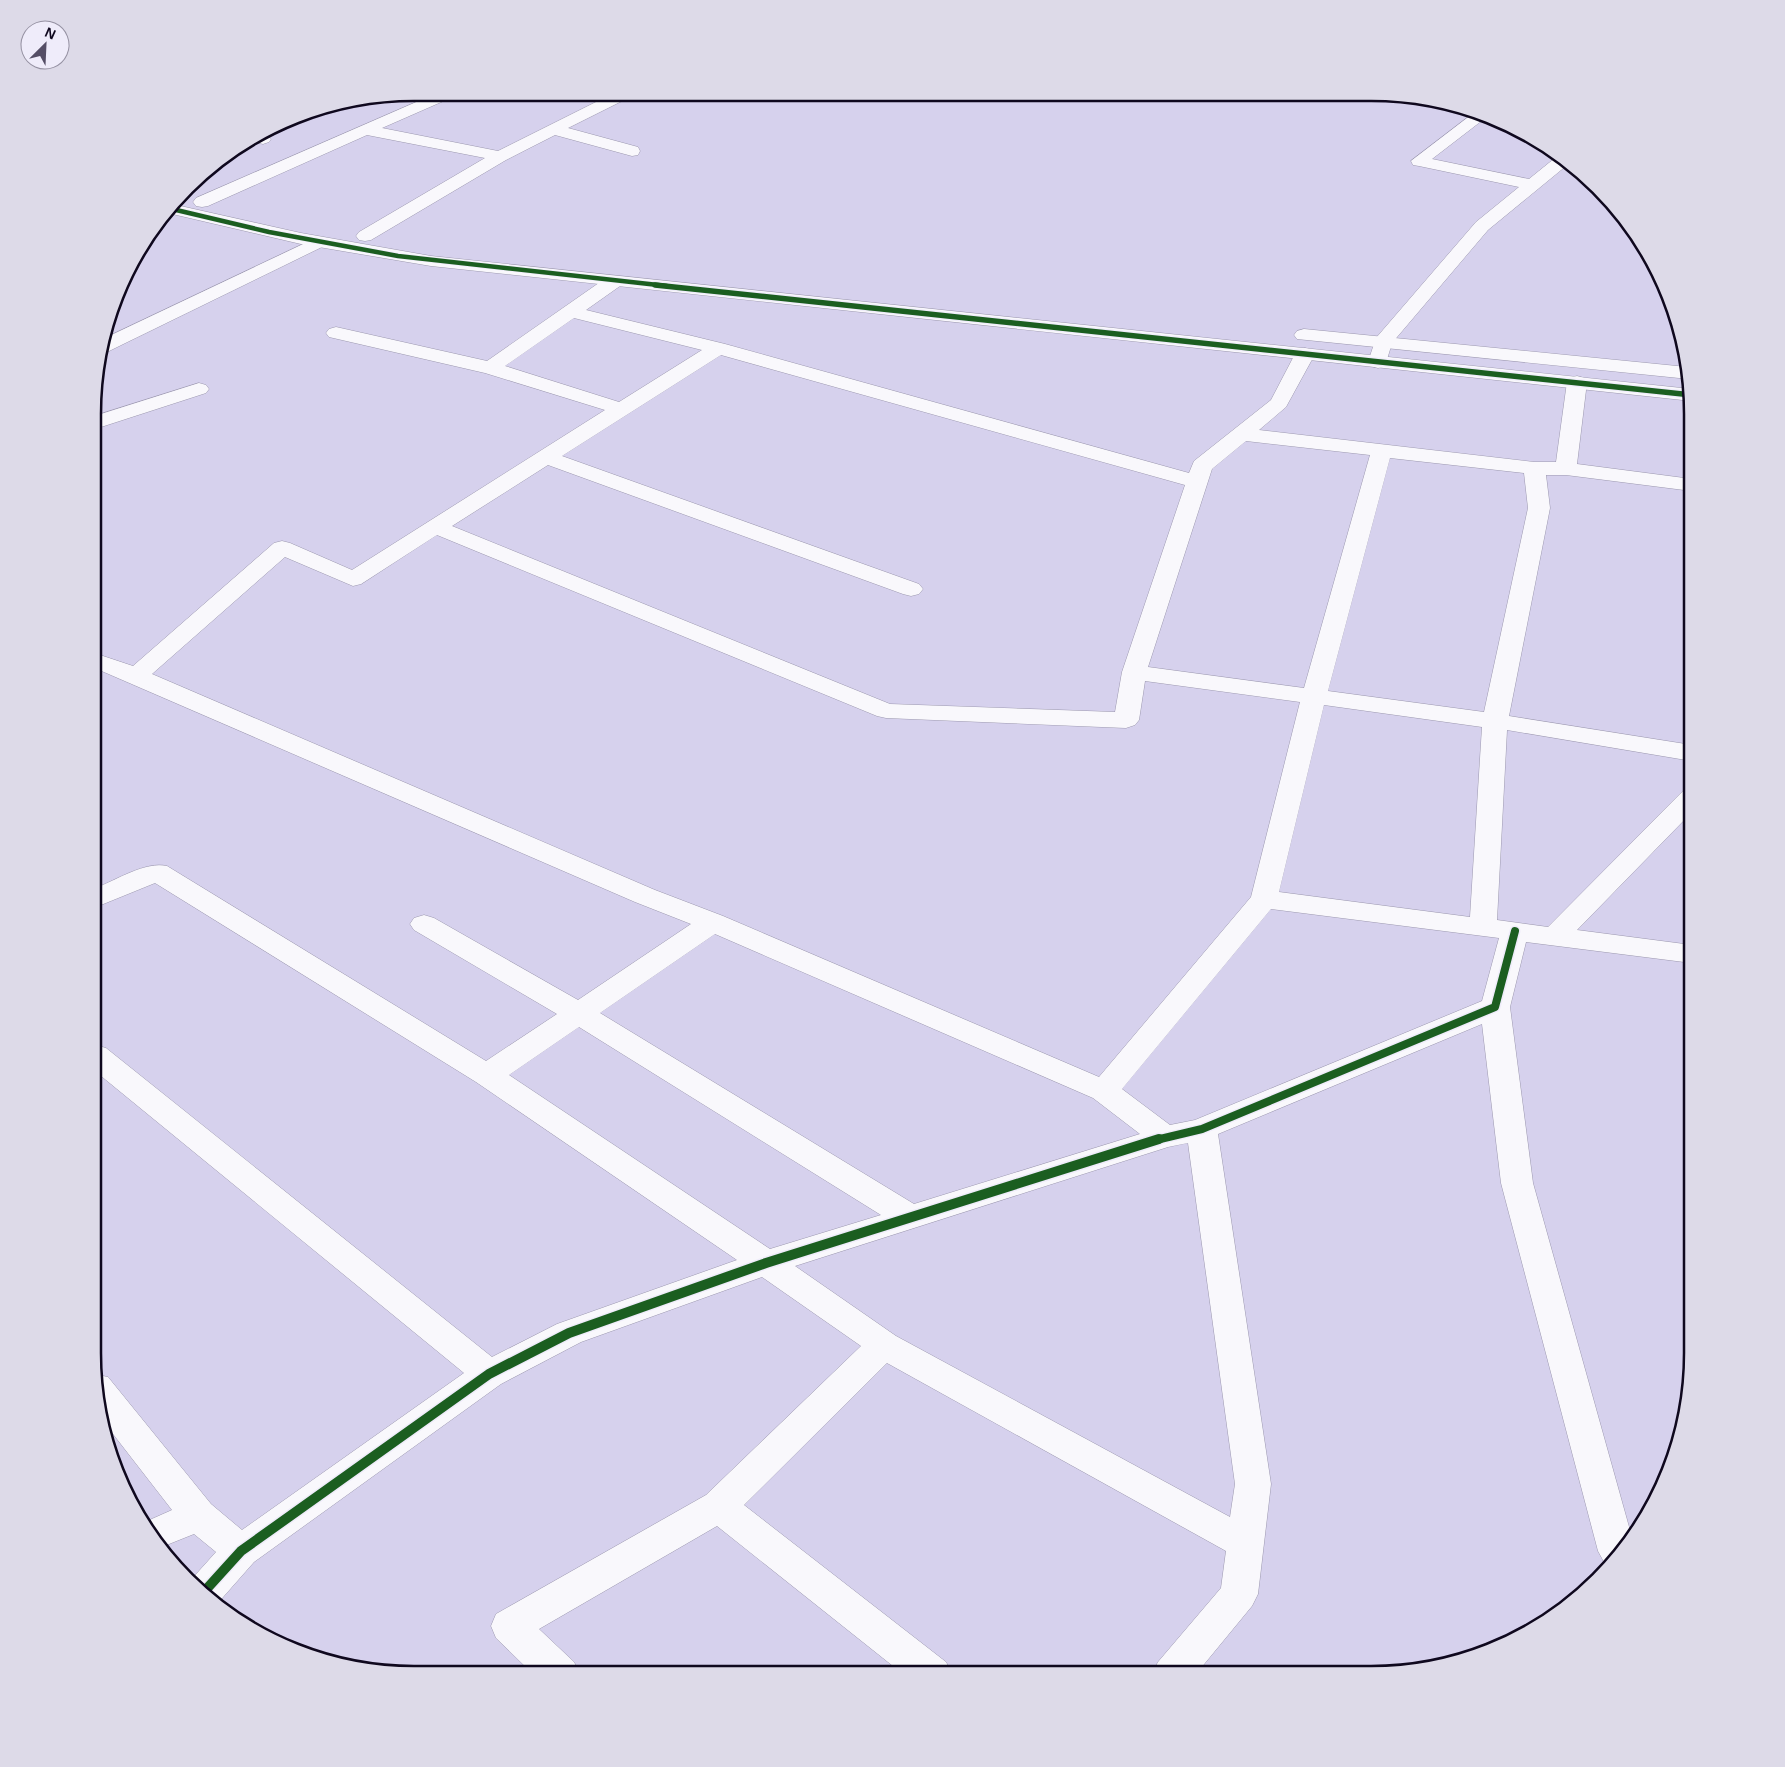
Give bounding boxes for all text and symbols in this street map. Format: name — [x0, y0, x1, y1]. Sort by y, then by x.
north arrow — [20, 20, 70, 70]
text: N — [42, 24, 58, 42]

